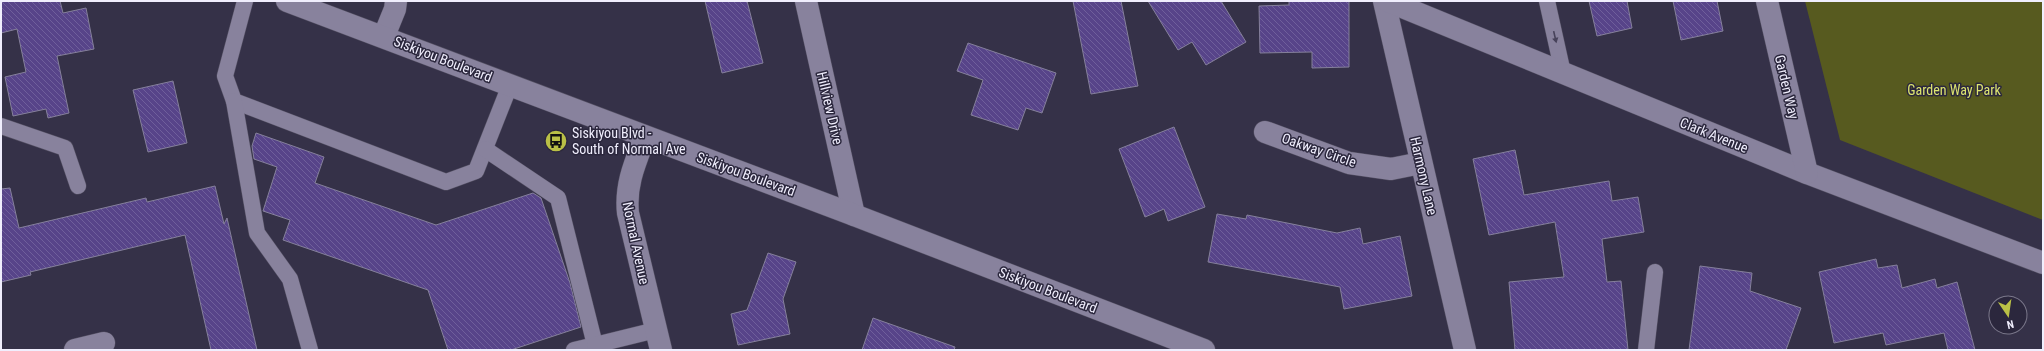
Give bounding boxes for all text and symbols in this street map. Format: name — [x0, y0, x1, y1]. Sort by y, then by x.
one-way arrow — [1552, 31, 1558, 43]
street label: Siskiyou Boulevard — [392, 33, 494, 85]
street label: Garden Way — [1772, 53, 1802, 121]
street label: Hillview Drive — [814, 70, 846, 146]
park label: Garden Way Park — [1907, 82, 2002, 98]
street label: Clark Avenue — [1678, 114, 1751, 156]
place label: Siskiyou Blvd - South of Normal Ave — [572, 125, 686, 157]
bus stop icon: Siskiyou Blvd - South of Normal Ave — [543, 128, 569, 154]
street label: Oakway Circle — [1280, 130, 1359, 170]
street label: Harmony Lane — [1407, 135, 1441, 217]
street label: Siskiyou Boulevard — [694, 149, 798, 199]
street label: Normal Avenue — [619, 200, 653, 286]
street label: Siskiyou Boulevard — [997, 264, 1099, 316]
north arrow — [1988, 295, 2028, 335]
text: N — [2005, 317, 2015, 331]

